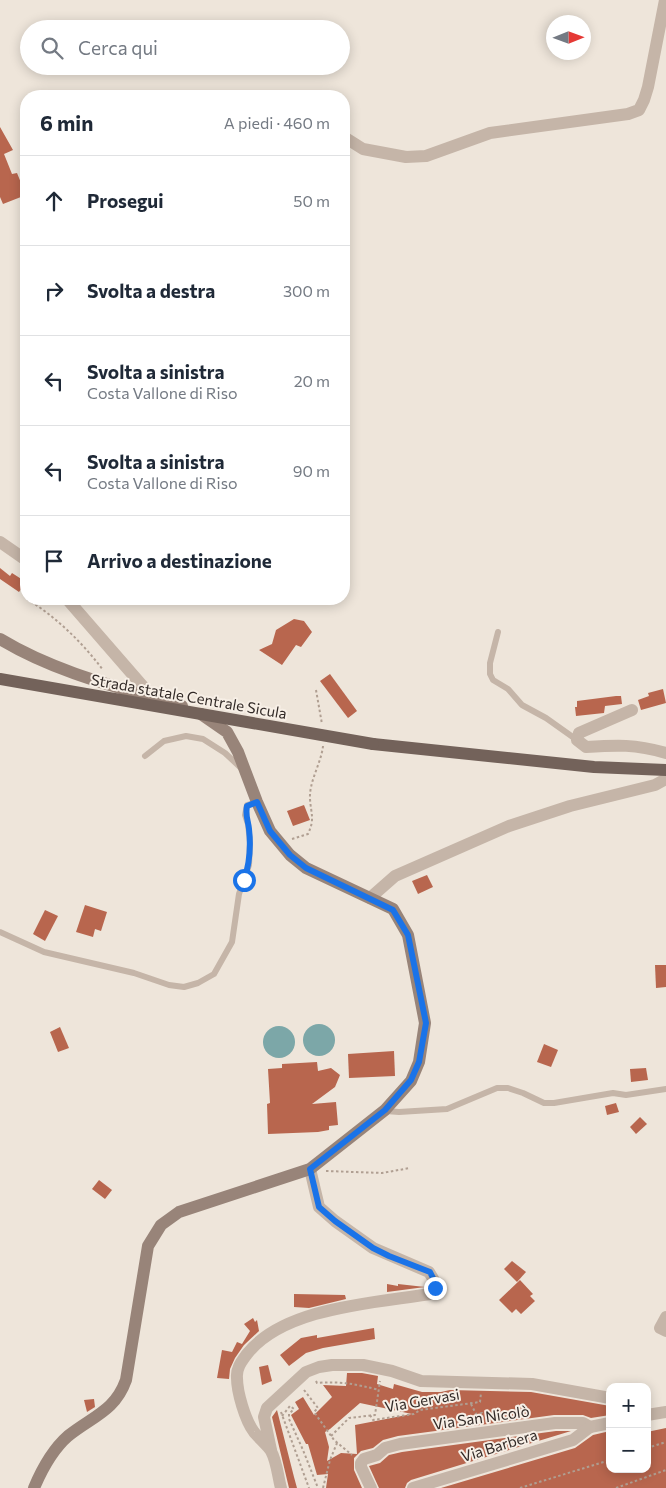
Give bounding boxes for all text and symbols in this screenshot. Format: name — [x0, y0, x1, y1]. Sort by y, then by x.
north arrow — [546, 15, 591, 60]
search box — [20, 20, 350, 75]
icon: search — [38, 34, 66, 62]
text: Cerca qui — [78, 36, 158, 59]
text: 6 min — [40, 110, 93, 135]
text: A piedi · 460 m — [224, 113, 330, 132]
icon: ahead — [40, 187, 68, 215]
text: Prosegui — [87, 189, 164, 212]
text: 50 m — [293, 191, 330, 210]
icon: right — [40, 277, 68, 305]
text: Svolta a destra — [87, 279, 215, 302]
text: 300 m — [283, 281, 330, 300]
text: Svolta a sinistra — [87, 360, 225, 383]
icon: left — [40, 367, 68, 395]
text: 20 m — [294, 371, 330, 390]
text: Costa Vallone di Riso — [87, 383, 238, 402]
text: Svolta a sinistra — [87, 450, 225, 473]
icon: left — [40, 457, 68, 485]
text: 90 m — [293, 461, 330, 480]
text: Costa Vallone di Riso — [87, 473, 238, 492]
icon: arrive — [40, 547, 68, 575]
text: Arrivo a destinazione — [87, 549, 272, 572]
street label: Strada statale Centrale Sicula — [90, 670, 288, 722]
route start — [233, 869, 256, 892]
route end — [424, 1277, 447, 1300]
map controls — [606, 1383, 651, 1473]
button: + — [606, 1383, 651, 1428]
street label: Via Gervasi — [383, 1385, 461, 1415]
street label: Via San Nicolò — [432, 1401, 530, 1433]
street label: Via Barbera — [459, 1425, 539, 1465]
button: − — [606, 1428, 651, 1473]

